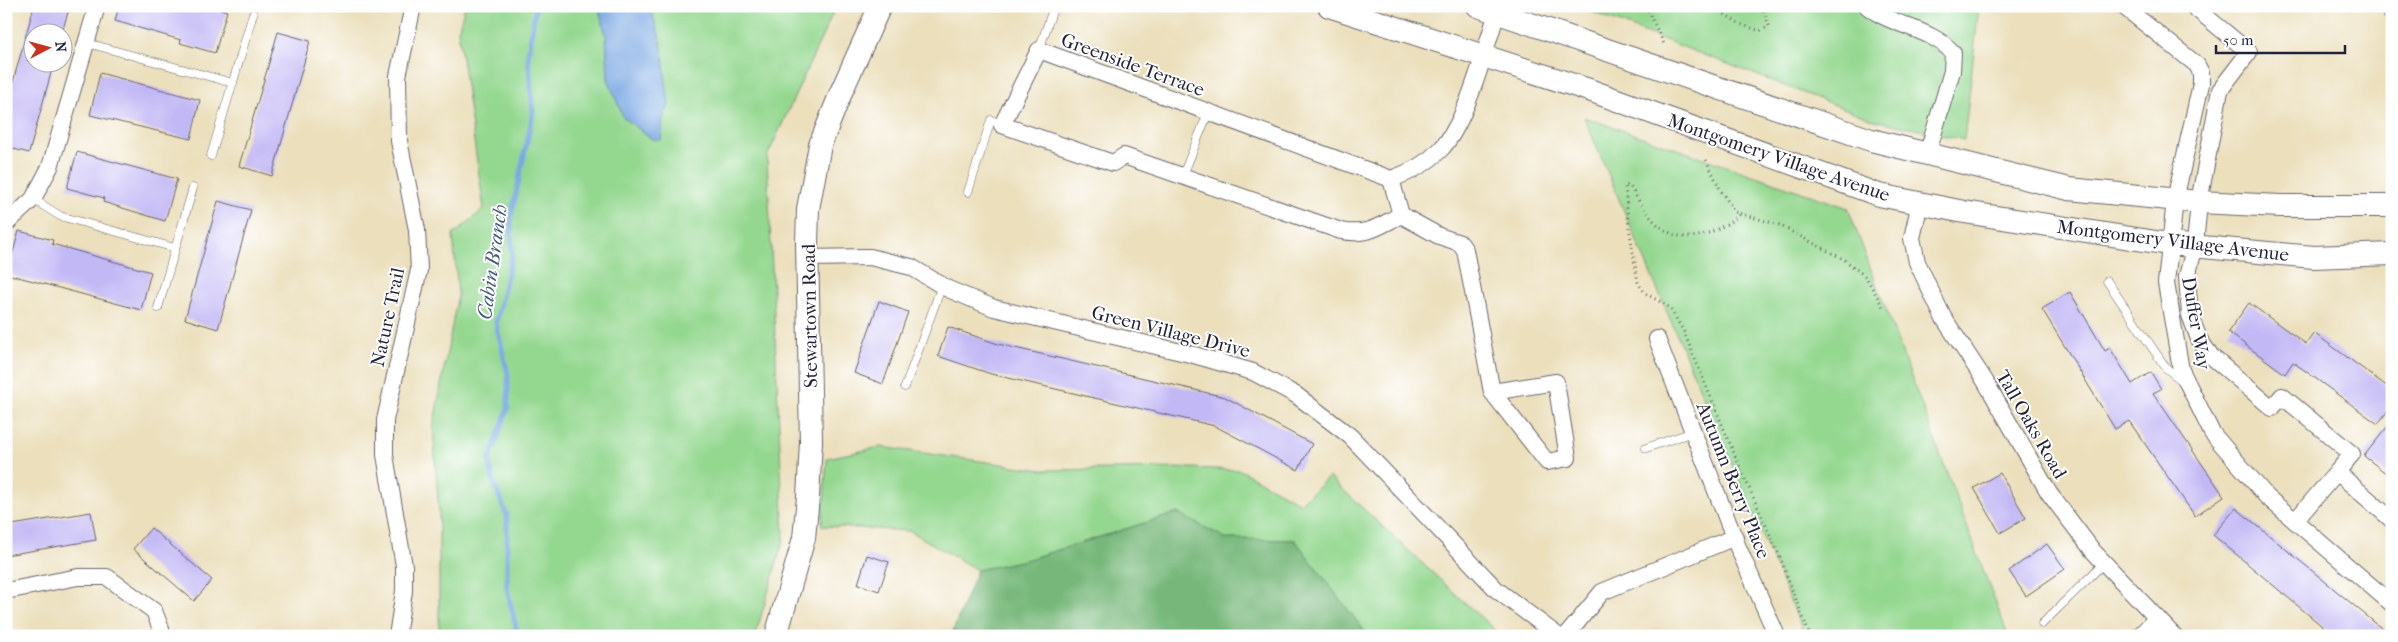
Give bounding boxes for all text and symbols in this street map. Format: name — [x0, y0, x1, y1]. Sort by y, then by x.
north arrow — [22, 22, 72, 72]
scale bar — [2216, 22, 2344, 54]
street label: Greenside Terrace — [1058, 29, 1207, 101]
text: 50 m — [2223, 31, 2254, 49]
text: N — [51, 41, 69, 53]
street label: Montgomery Village Avenue — [1665, 110, 1893, 206]
water label: Cabin Branch — [473, 203, 512, 321]
street label: Montgomery Village Avenue — [2056, 216, 2290, 266]
street label: Stewartown Road — [798, 243, 822, 388]
street label: Nature Trail — [367, 266, 409, 369]
street label: Duffer Way — [2177, 275, 2215, 372]
street label: Green Village Drive — [1089, 302, 1252, 362]
street label: Tall Oaks Road — [1991, 366, 2071, 483]
street label: Autumn Berry Place — [1691, 398, 1774, 562]

